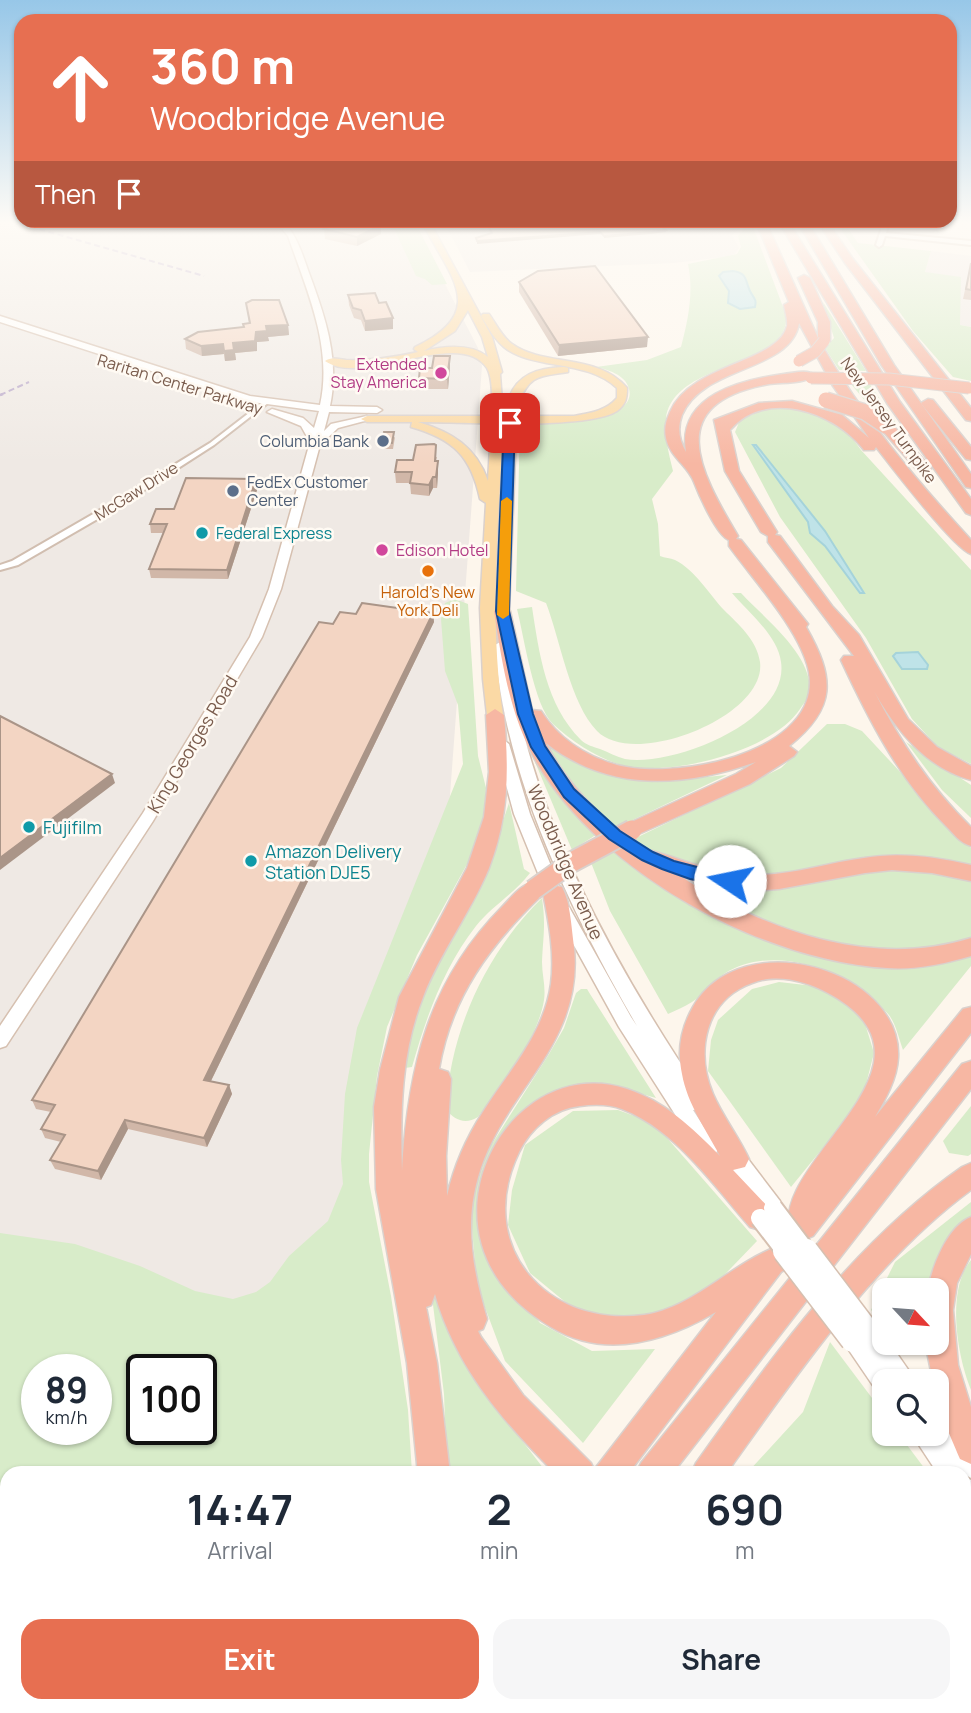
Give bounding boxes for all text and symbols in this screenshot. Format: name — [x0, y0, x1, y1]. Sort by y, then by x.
text: 360 m — [150, 32, 295, 99]
icon: ahead — [35, 42, 126, 133]
text: Woodbridge Avenue — [150, 96, 445, 140]
icon: arrive — [110, 175, 148, 213]
text: Then — [35, 176, 96, 212]
street label: Raritan Center Parkway — [95, 348, 266, 420]
place label: Extended Stay America — [330, 353, 427, 393]
street label: New Jersey Turnpike — [836, 353, 942, 487]
marker: Extended Stay America — [433, 365, 449, 381]
pin — [480, 393, 540, 453]
icon: arrive — [491, 404, 529, 442]
place label: Columbia Bank — [260, 430, 370, 452]
marker: Columbia Bank — [375, 433, 391, 449]
street label: McGaw Drive — [90, 456, 182, 526]
place label: FedEx Customer Center — [247, 471, 368, 511]
marker: FedEx Customer Center — [225, 483, 241, 499]
place label: Federal Express — [216, 522, 332, 544]
marker: Federal Express — [194, 525, 210, 541]
place label: Edison Hotel — [396, 539, 489, 561]
marker: Edison Hotel — [374, 542, 390, 558]
marker: Harold's New York Deli — [420, 563, 436, 579]
place label: Harold's New York Deli — [381, 581, 475, 621]
street label: King Georges Road — [141, 671, 243, 817]
street label: Woodbridge Avenue — [522, 781, 610, 943]
place label: Fujifilm — [43, 815, 102, 839]
marker: Fujifilm — [21, 819, 37, 835]
place label: Amazon Delivery Station DJE5 — [265, 839, 402, 884]
position arrow — [693, 844, 767, 918]
marker: Amazon Delivery Station DJE5 — [243, 853, 259, 869]
north arrow — [872, 1278, 948, 1354]
map controls — [872, 1278, 949, 1446]
speed limit sign: 100 — [126, 1354, 217, 1445]
text: 89 — [45, 1366, 88, 1414]
button: search — [872, 1369, 949, 1446]
text: km/h — [46, 1405, 87, 1429]
text: 14:47 — [187, 1480, 293, 1538]
text: 2 — [487, 1480, 512, 1538]
text: 690 — [705, 1480, 784, 1538]
text: Arrival — [207, 1534, 273, 1566]
text: min — [480, 1534, 519, 1566]
text: m — [735, 1534, 755, 1566]
button: Exit — [21, 1619, 479, 1699]
button: Share — [493, 1619, 950, 1699]

